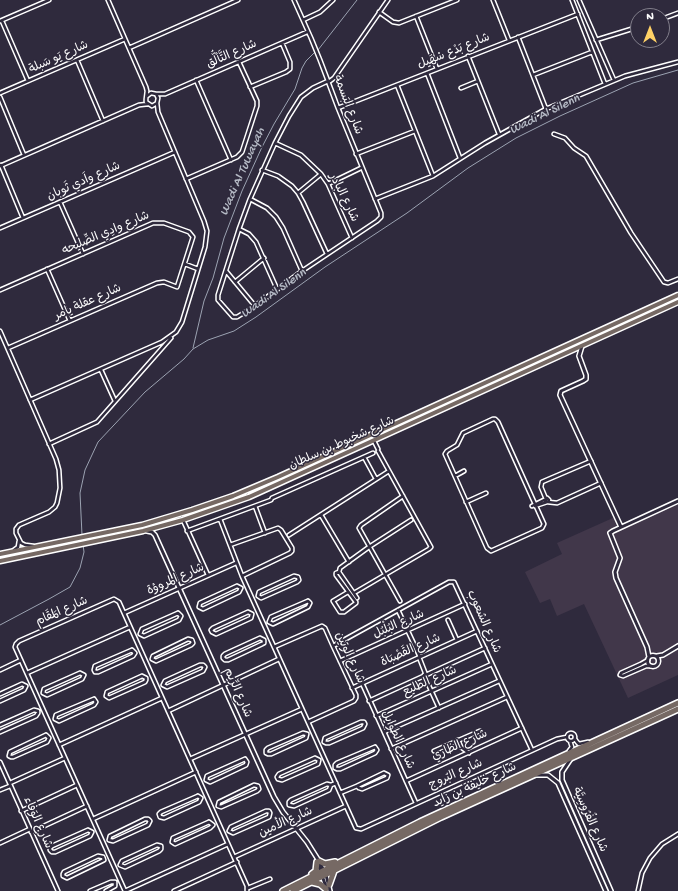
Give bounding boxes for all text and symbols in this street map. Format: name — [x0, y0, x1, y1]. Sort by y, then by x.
north arrow — [630, 8, 670, 48]
text: N — [646, 11, 654, 23]
street label: شارع بَدْع سْهَيل — [416, 31, 492, 73]
street label: شارع يَو سَبلة — [27, 38, 91, 78]
street label: شارع التَّألُّق — [205, 38, 259, 72]
street label: شارع البَسمة — [329, 73, 365, 137]
water label: Wadi Al Silenn — [507, 91, 583, 139]
water label: Wadi Al Tuwayah — [217, 126, 269, 218]
street label: شارع واَدي ثَوبان — [45, 159, 123, 205]
street label: شارع البادر — [325, 171, 361, 225]
street label: شارع وادِي الصِّليحه — [60, 209, 152, 259]
water label: Wadi Al Silenn — [238, 266, 310, 322]
street label: شارع عقلة يامر — [52, 282, 124, 324]
street label: شارع شخبوط بن سلطان — [287, 414, 397, 474]
street label: شارع المروؤة — [145, 561, 207, 599]
street label: شارع الشعوب — [463, 588, 503, 656]
street label: شارع المَقَام — [34, 594, 90, 630]
street label: شارع البُلْبُل — [371, 607, 427, 643]
street label: شارع الوتين — [331, 630, 367, 686]
street label: شارع القَصْبَاة — [379, 631, 443, 671]
street label: شارع الطليع — [401, 664, 459, 700]
street label: شارع الرِّيم — [220, 666, 254, 720]
street label: شارع الطوايل — [377, 708, 417, 772]
street label: شارع الظاري — [430, 727, 490, 765]
street label: شارع البُروج — [427, 757, 485, 793]
street label: شارع خليفة بن زايد — [431, 760, 519, 812]
street label: شارع الفُرُوسِيَّة — [568, 785, 610, 855]
street label: شارع الوَفاء — [19, 795, 55, 851]
street label: شارع الأمين — [257, 805, 315, 841]

